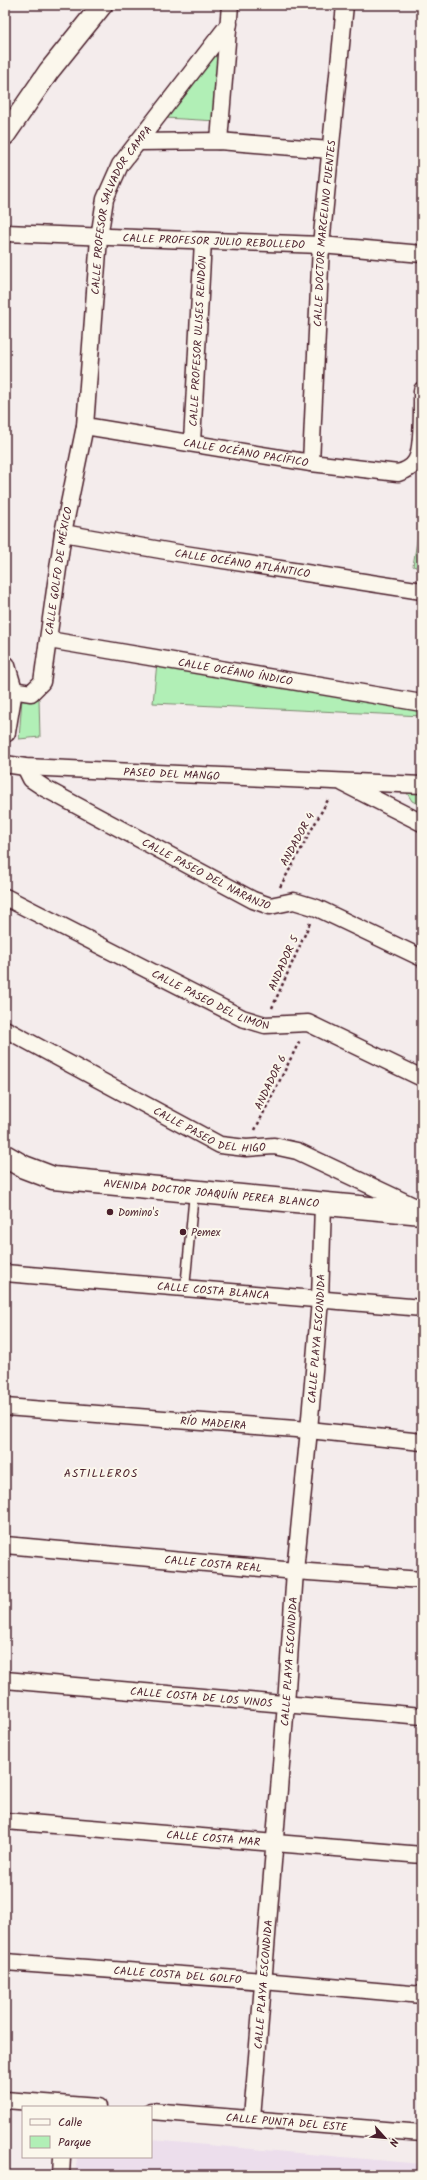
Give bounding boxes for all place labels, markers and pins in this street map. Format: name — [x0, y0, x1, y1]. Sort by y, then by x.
place label: Domino's — [118, 1204, 159, 1222]
marker: Domino's — [105, 1207, 115, 1217]
place label: Pemex — [191, 1224, 221, 1242]
marker: Pemex — [178, 1227, 188, 1237]

